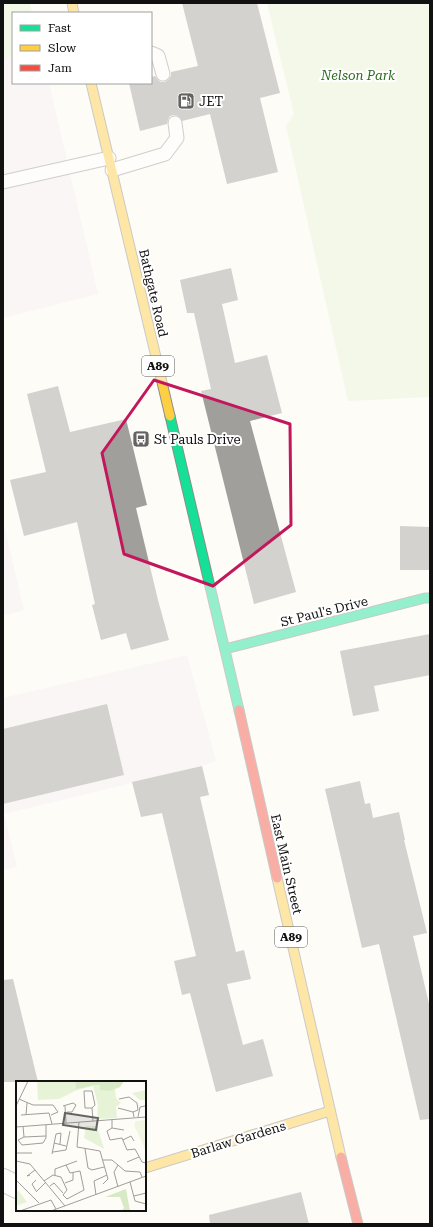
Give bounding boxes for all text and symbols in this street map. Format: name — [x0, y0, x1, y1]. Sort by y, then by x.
legend — [12, 12, 152, 84]
text: Fast — [48, 21, 72, 35]
text: Slow — [48, 41, 76, 55]
text: Jam — [48, 61, 72, 75]
park label: Nelson Park — [320, 68, 396, 83]
fuel station icon: JET — [176, 91, 196, 111]
place label: JET — [199, 94, 224, 109]
street label: Bathgate Road — [136, 248, 171, 339]
road number: A89 — [142, 356, 174, 376]
bus stop icon: St Pauls Drive — [131, 429, 151, 449]
place label: St Pauls Drive — [154, 432, 241, 447]
street label: St Paul's Drive — [279, 593, 369, 630]
street label: East Main Street — [268, 813, 305, 916]
road number: A89 — [275, 927, 307, 947]
inset map — [16, 1081, 146, 1211]
street label: Barlaw Gardens — [189, 1118, 287, 1161]

